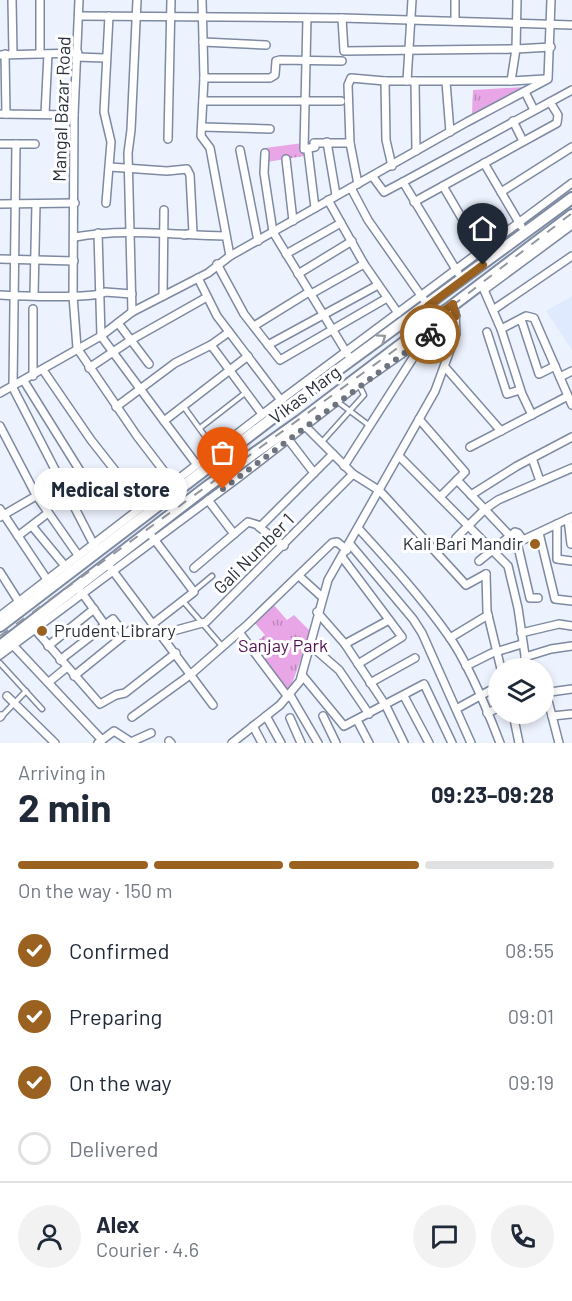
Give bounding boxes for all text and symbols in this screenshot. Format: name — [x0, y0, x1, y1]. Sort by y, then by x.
street label: Mangal Bazar Road — [47, 36, 75, 182]
pin — [457, 203, 508, 265]
icon: home — [466, 212, 499, 245]
courier — [400, 304, 460, 364]
icon: bike — [414, 318, 447, 351]
one-way arrow — [376, 334, 387, 345]
street label: Vikas Marg — [264, 360, 344, 428]
pin — [197, 427, 248, 489]
icon: bag — [206, 436, 239, 469]
callout: Medical store — [34, 468, 187, 510]
text: Medical store — [51, 477, 170, 501]
street label: Gali Number 1 — [208, 508, 298, 598]
place label: Kali Bari Mandir — [403, 532, 523, 554]
marker: Kali Bari Mandir — [528, 537, 542, 551]
place label: Prudent Library — [54, 619, 176, 641]
marker: Prudent Library — [35, 624, 49, 638]
park label: Sanjay Park — [238, 634, 328, 656]
map controls — [488, 658, 554, 724]
button: layers — [488, 658, 554, 724]
text: Arriving in — [18, 760, 106, 784]
text: 09:23–09:28 — [431, 781, 554, 807]
text: 2 min — [18, 783, 111, 830]
text: On the way · 150 m — [18, 878, 173, 902]
icon: check — [18, 934, 51, 967]
text: Confirmed — [69, 937, 169, 963]
text: 08:55 — [505, 938, 554, 962]
icon: check — [18, 1000, 51, 1033]
text: Preparing — [69, 1003, 162, 1029]
text: 09:01 — [508, 1004, 554, 1028]
icon: check — [18, 1066, 51, 1099]
text: On the way — [69, 1069, 172, 1095]
text: 09:19 — [508, 1070, 554, 1094]
text: Delivered — [69, 1135, 158, 1161]
button: person — [18, 1205, 81, 1268]
button: chat — [413, 1205, 476, 1268]
button: phone — [491, 1205, 554, 1268]
text: Alex — [96, 1211, 139, 1237]
text: Courier · 4.6 — [96, 1237, 199, 1261]

